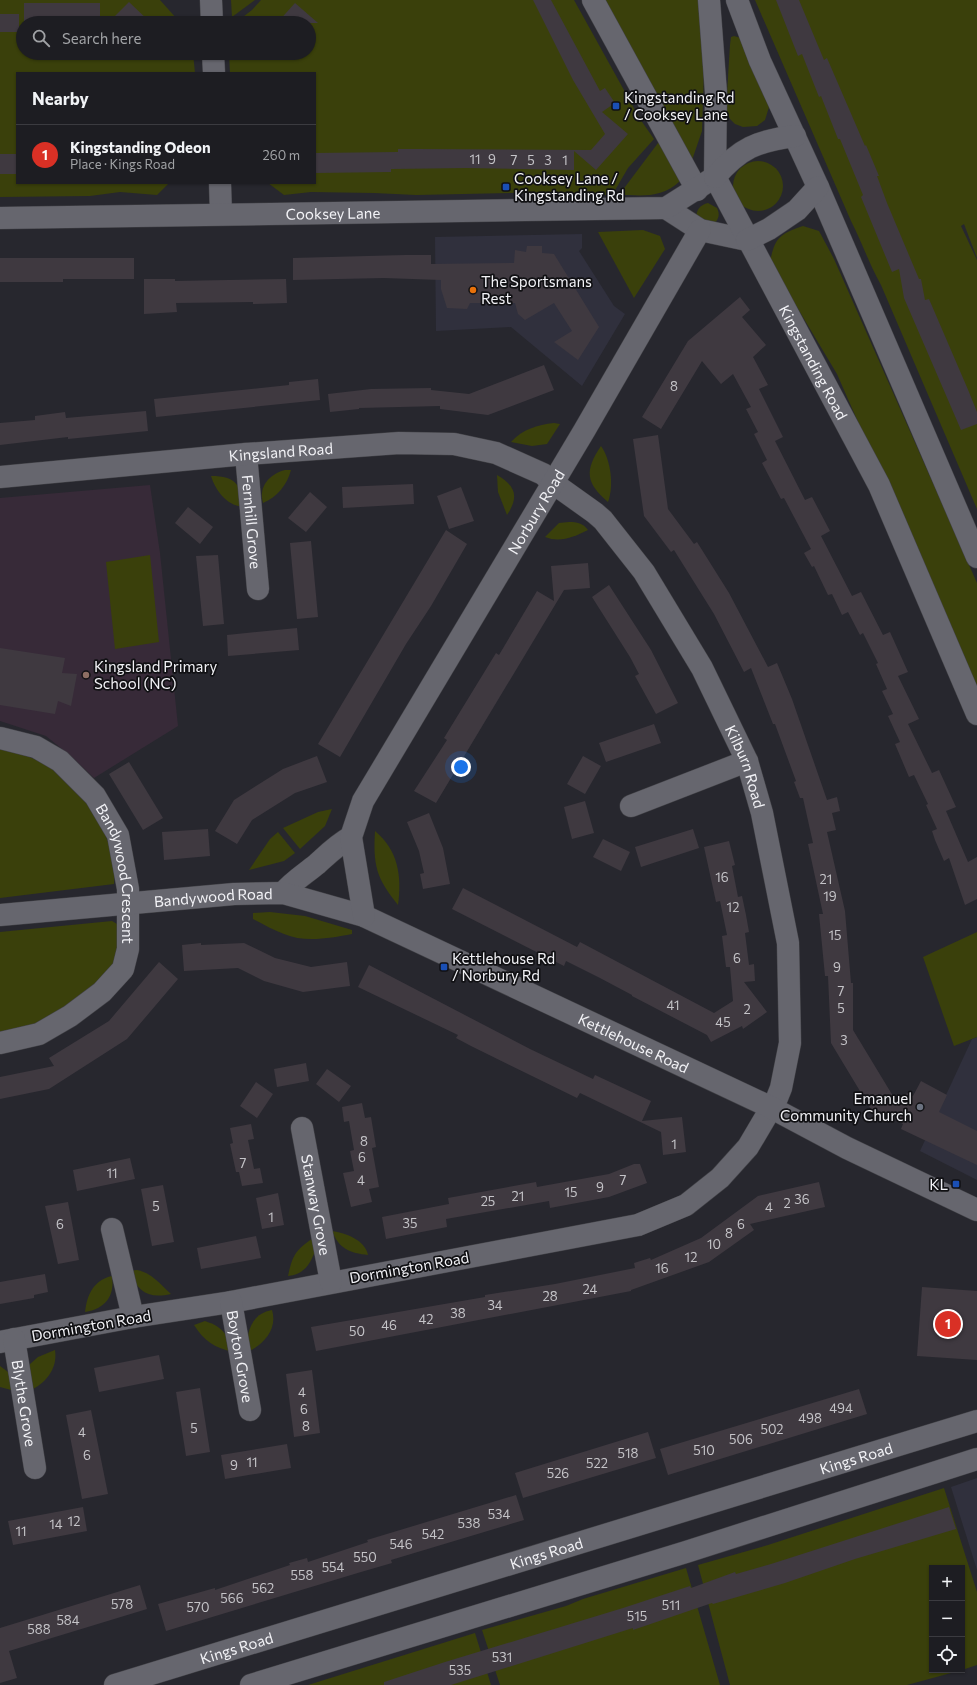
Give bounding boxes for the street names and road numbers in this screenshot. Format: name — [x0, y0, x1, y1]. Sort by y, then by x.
street label: Cooksey Lane — [286, 203, 380, 223]
street label: Kingstanding Road — [776, 302, 851, 423]
street label: Kingsland Road — [228, 439, 334, 465]
street label: Norbury Road — [504, 466, 568, 557]
street label: Fernhill Grove — [239, 474, 265, 570]
street label: Kilburn Road — [722, 722, 769, 810]
street label: Bandywood Crescent — [92, 800, 138, 944]
street label: Bandywood Road — [153, 884, 273, 910]
street label: Kettlehouse Road — [575, 1009, 692, 1076]
street label: Stanway Grove — [298, 1153, 335, 1257]
street label: Dormington Road — [348, 1248, 470, 1286]
street label: Dormington Road — [30, 1306, 152, 1344]
street label: Boyton Grove — [224, 1309, 258, 1404]
street label: Blythe Grove — [9, 1358, 40, 1448]
street label: Kings Road — [817, 1438, 895, 1478]
street label: Kings Road — [508, 1533, 585, 1573]
street label: Kings Road — [198, 1628, 275, 1667]

